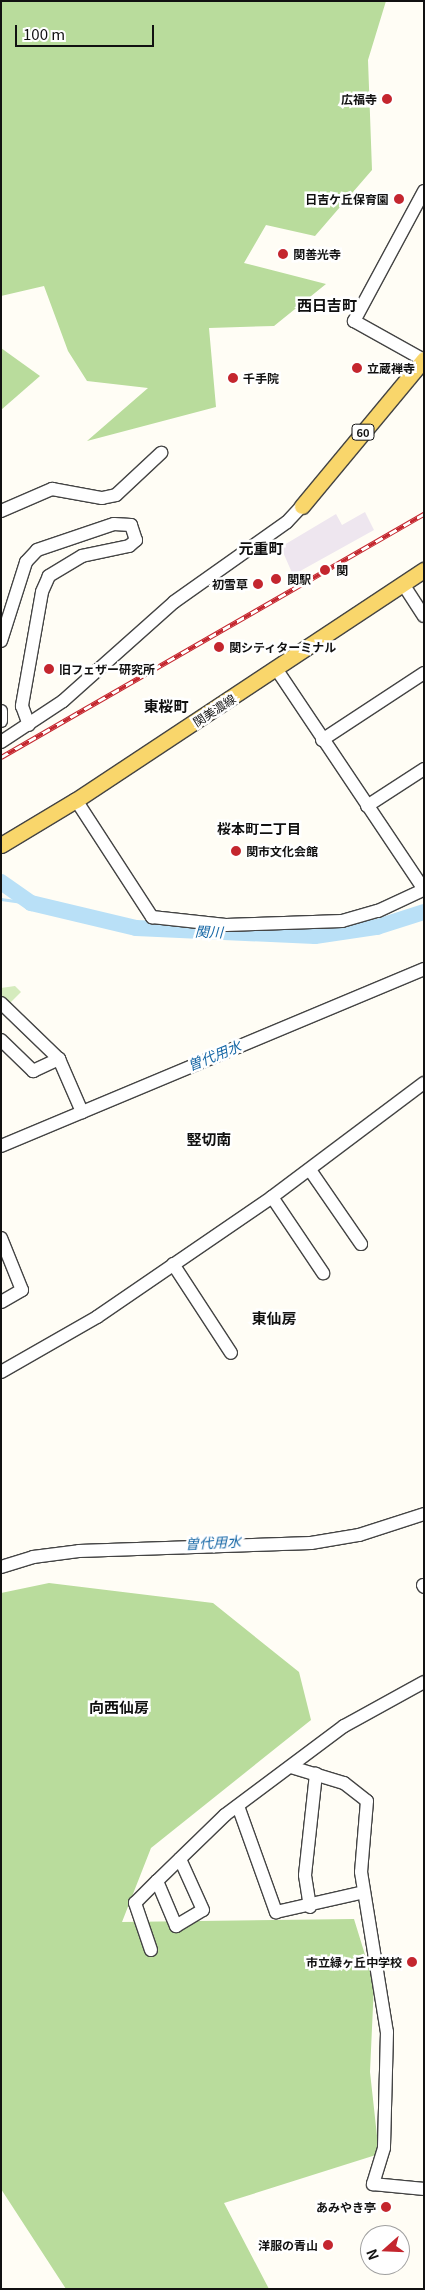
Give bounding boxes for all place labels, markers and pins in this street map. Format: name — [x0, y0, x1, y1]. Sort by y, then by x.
place label: 広福寺 — [341, 92, 377, 106]
marker: 広福寺 — [381, 93, 393, 105]
place label: 日吉ケ丘保育園 — [305, 192, 389, 206]
marker: 日吉ケ丘保育園 — [393, 193, 405, 205]
place label: 関善光寺 — [293, 247, 341, 261]
marker: 関善光寺 — [277, 248, 289, 260]
place label: 立蔵禅寺 — [367, 361, 415, 375]
marker: 立蔵禅寺 — [351, 362, 363, 374]
place label: 千手院 — [243, 371, 279, 385]
marker: 千手院 — [227, 372, 239, 384]
marker: 関 — [318, 563, 332, 577]
place label: 関 — [336, 563, 348, 577]
marker: 関駅 — [269, 572, 283, 586]
place label: 関駅 — [287, 572, 311, 586]
place label: 初雪草 — [212, 577, 248, 591]
marker: 初雪草 — [252, 578, 264, 590]
place label: 関シティターミナル — [229, 640, 337, 654]
marker: 関シティターミナル — [213, 641, 225, 653]
place label: 旧フェザー研究所 — [59, 662, 155, 676]
marker: 旧フェザー研究所 — [43, 663, 55, 675]
place label: 関市文化会館 — [246, 844, 318, 858]
marker: 関市文化会館 — [230, 845, 242, 857]
place label: 市立緑ヶ丘中学校 — [306, 1955, 402, 1969]
marker: 市立緑ヶ丘中学校 — [406, 1956, 418, 1968]
place label: あみやき亭 — [316, 2200, 376, 2214]
marker: あみやき亭 — [380, 2201, 392, 2213]
place label: 洋服の青山 — [258, 2238, 318, 2252]
marker: 洋服の青山 — [322, 2239, 334, 2251]

